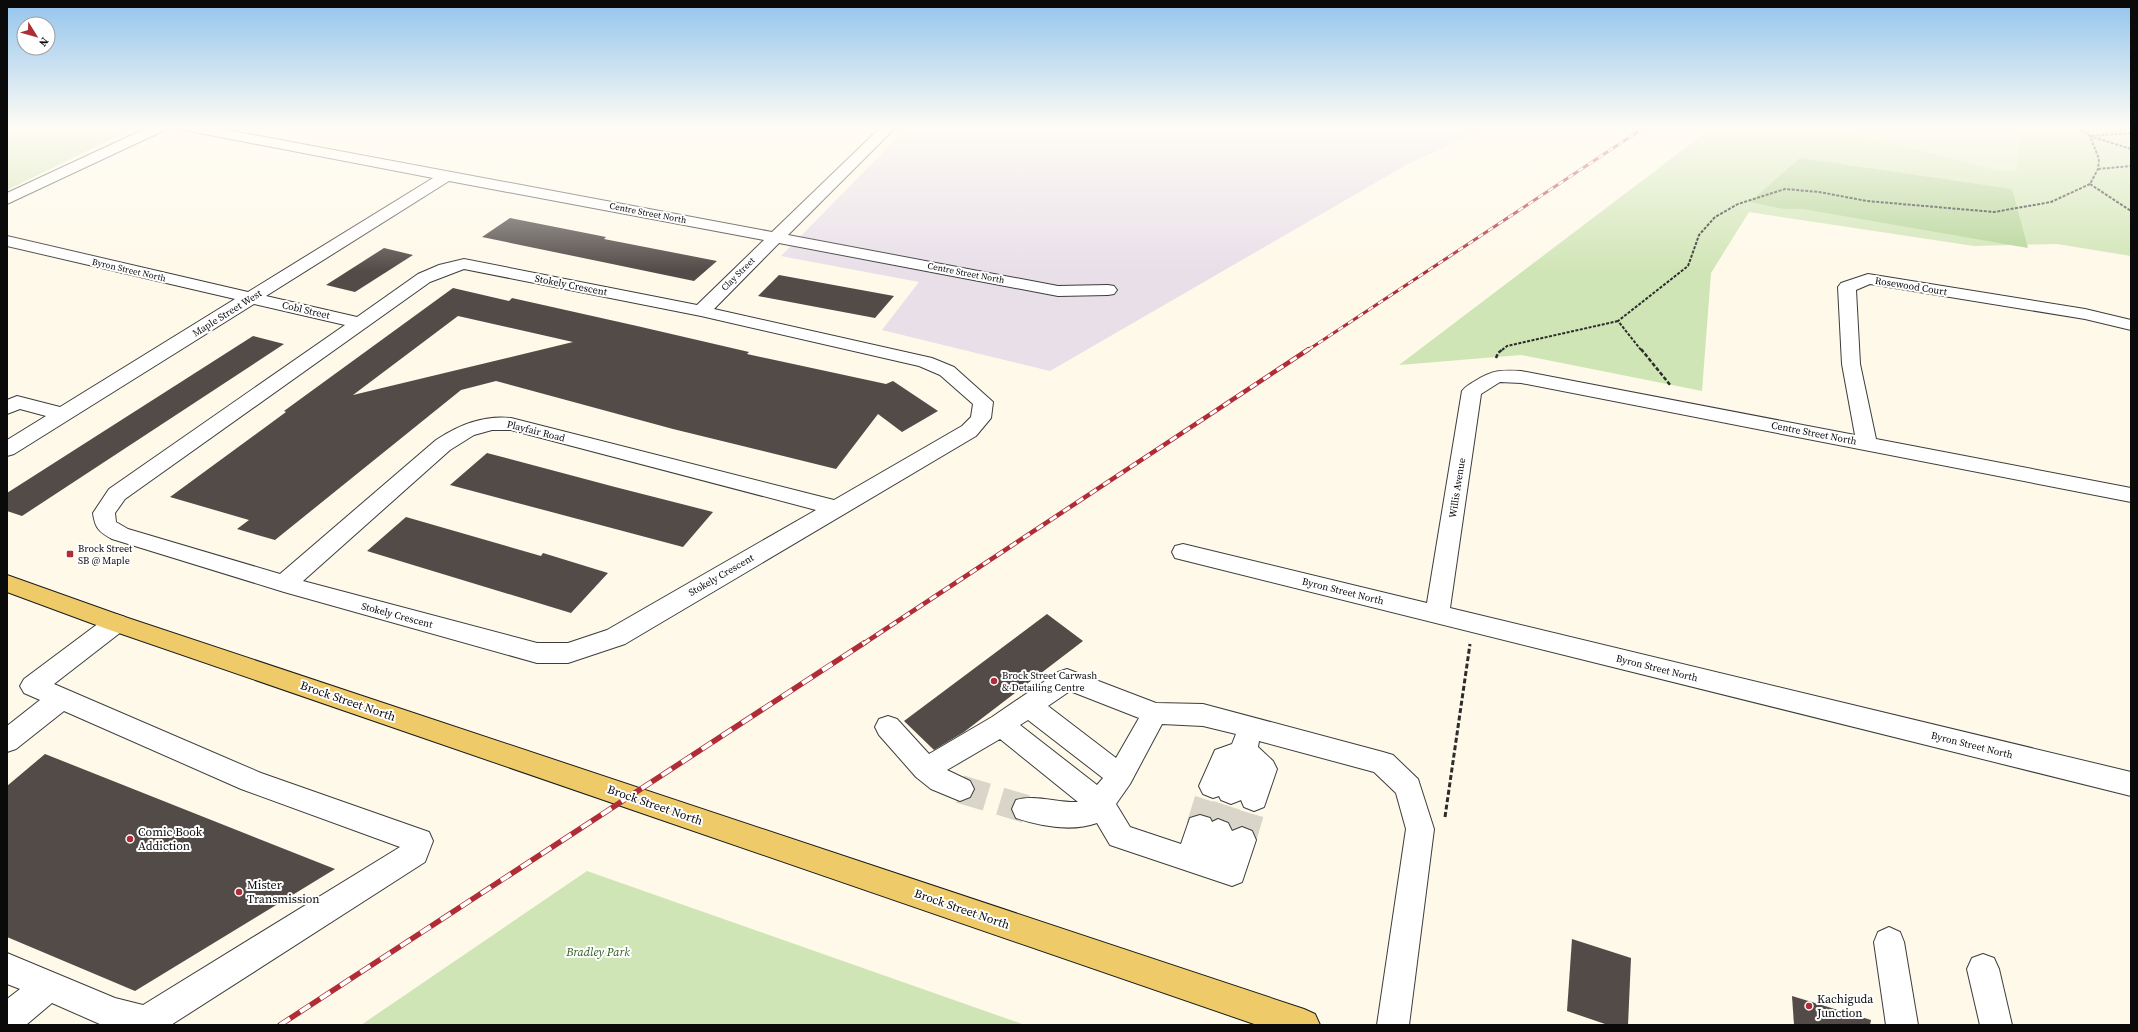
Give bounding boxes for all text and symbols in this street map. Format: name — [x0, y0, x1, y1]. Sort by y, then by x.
north arrow — [16, 16, 56, 56]
text: N — [35, 34, 52, 49]
street label: Centre Street North — [609, 200, 688, 226]
street label: Clay Street — [719, 255, 757, 293]
street label: Byron Street North — [91, 256, 168, 284]
street label: Centre Street North — [927, 260, 1006, 286]
street label: Stokely Crescent — [534, 272, 609, 299]
street label: Rosewood Court — [1874, 274, 1949, 298]
street label: Maple Street West — [190, 286, 265, 340]
street label: Cobl Street — [281, 298, 332, 322]
street label: Playfair Road — [505, 417, 567, 445]
street label: Centre Street North — [1770, 418, 1858, 448]
street label: Willis Avenue — [1446, 457, 1468, 519]
place label: Brock Street SB @ Maple — [78, 542, 133, 567]
marker: Brock Street SB @ Maple — [65, 549, 75, 559]
street label: Stokely Crescent — [686, 551, 757, 599]
street label: Byron Street North — [1301, 575, 1385, 607]
street label: Stokely Crescent — [360, 599, 435, 631]
street label: Byron Street North — [1615, 652, 1699, 684]
place label: Brock Street Carwash & Detailing Centre — [1002, 669, 1097, 694]
marker: Brock Street Carwash & Detailing Centre — [989, 676, 999, 686]
street label: Brock Street North — [298, 677, 398, 725]
street label: Byron Street North — [1930, 729, 2014, 761]
street label: Brock Street North — [605, 781, 705, 829]
place label: Comic Book Addiction — [138, 824, 203, 854]
marker: Comic Book Addiction — [125, 834, 135, 844]
place label: Mister Transmission — [247, 877, 320, 907]
street label: Brock Street North — [912, 885, 1012, 933]
marker: Mister Transmission — [234, 887, 244, 897]
park label: Bradley Park — [565, 944, 630, 960]
place label: Kachiguda Junction — [1816, 991, 1874, 1021]
marker: Kachiguda Junction — [1804, 1001, 1814, 1011]

